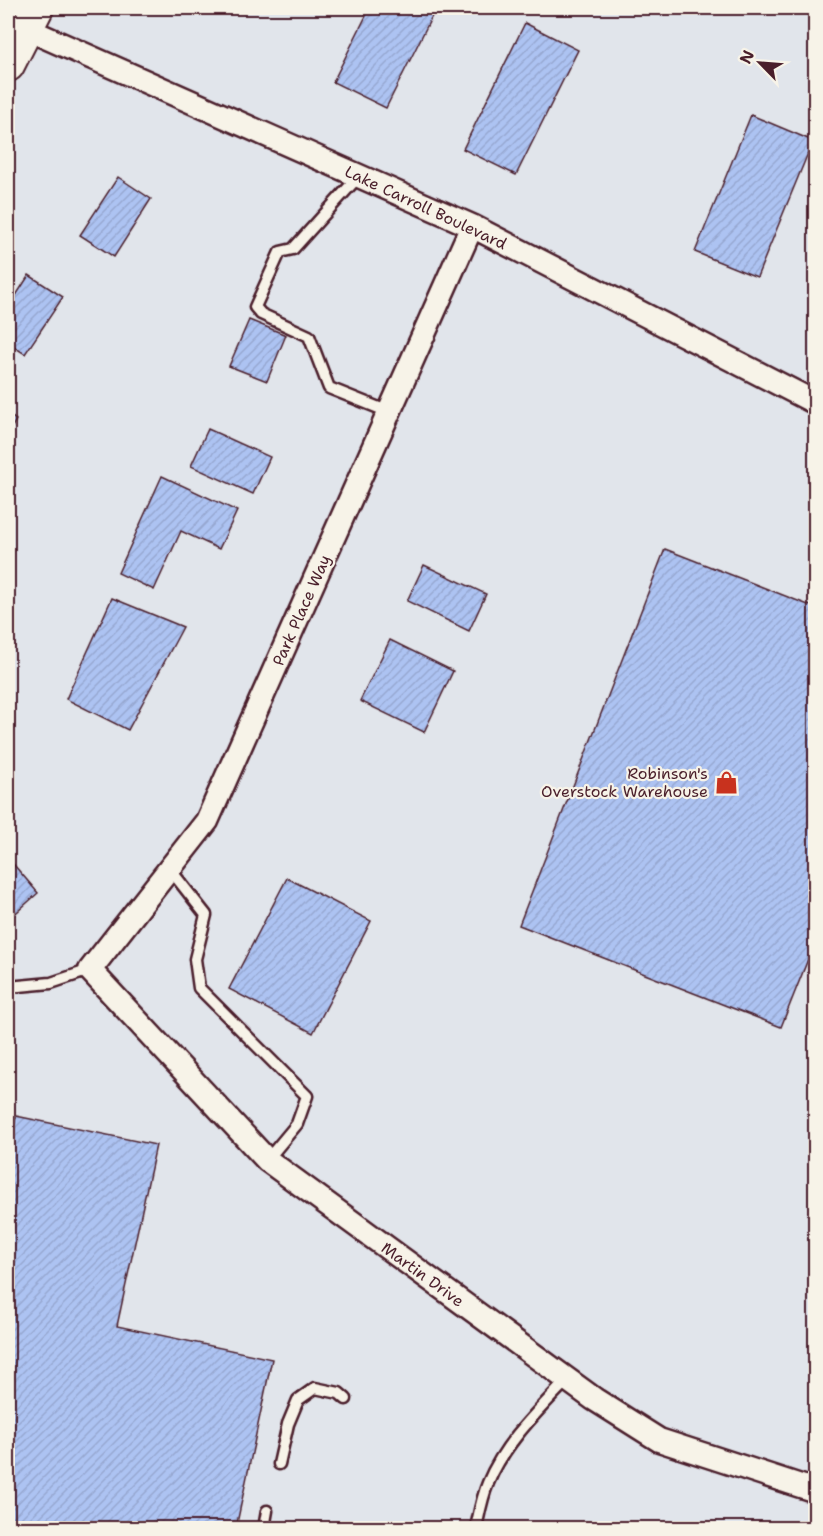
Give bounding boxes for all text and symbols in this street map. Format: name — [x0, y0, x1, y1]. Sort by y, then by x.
north arrow — [730, 33, 790, 93]
text: N — [735, 47, 759, 67]
street label: Lake Carroll Boulevard — [341, 161, 510, 254]
street label: Park Place Way — [268, 551, 335, 669]
place label: Robinson's Overstock Warehouse — [541, 763, 708, 802]
shop icon: Robinson's Overstock Warehouse — [713, 769, 739, 795]
street label: Martin Drive — [377, 1237, 468, 1312]

